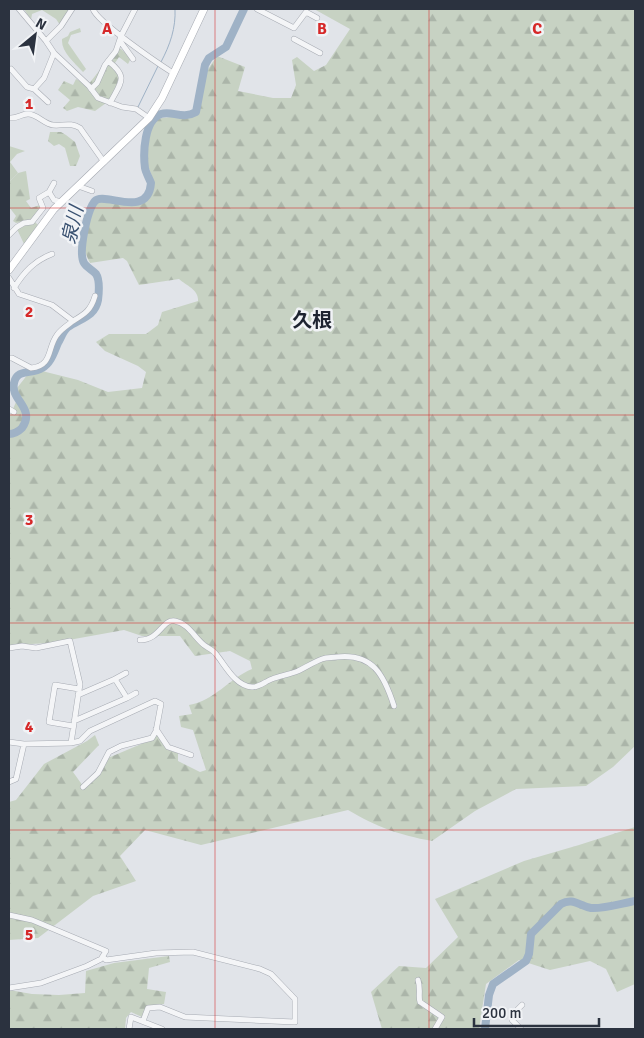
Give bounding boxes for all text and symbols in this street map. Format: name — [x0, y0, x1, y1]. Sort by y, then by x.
north arrow — [10, 10, 60, 60]
text: N — [33, 14, 49, 34]
text: A — [102, 19, 113, 39]
text: B — [317, 19, 327, 39]
text: C — [532, 19, 542, 39]
text: 1 — [25, 94, 34, 114]
water label: 泉川 — [57, 202, 89, 246]
text: 2 — [25, 302, 33, 322]
district label: 久根 — [292, 308, 332, 333]
text: 3 — [25, 510, 33, 530]
text: 4 — [25, 717, 34, 737]
text: 5 — [25, 925, 33, 945]
scale bar — [474, 996, 599, 1028]
text: 200 m — [482, 1004, 522, 1022]

